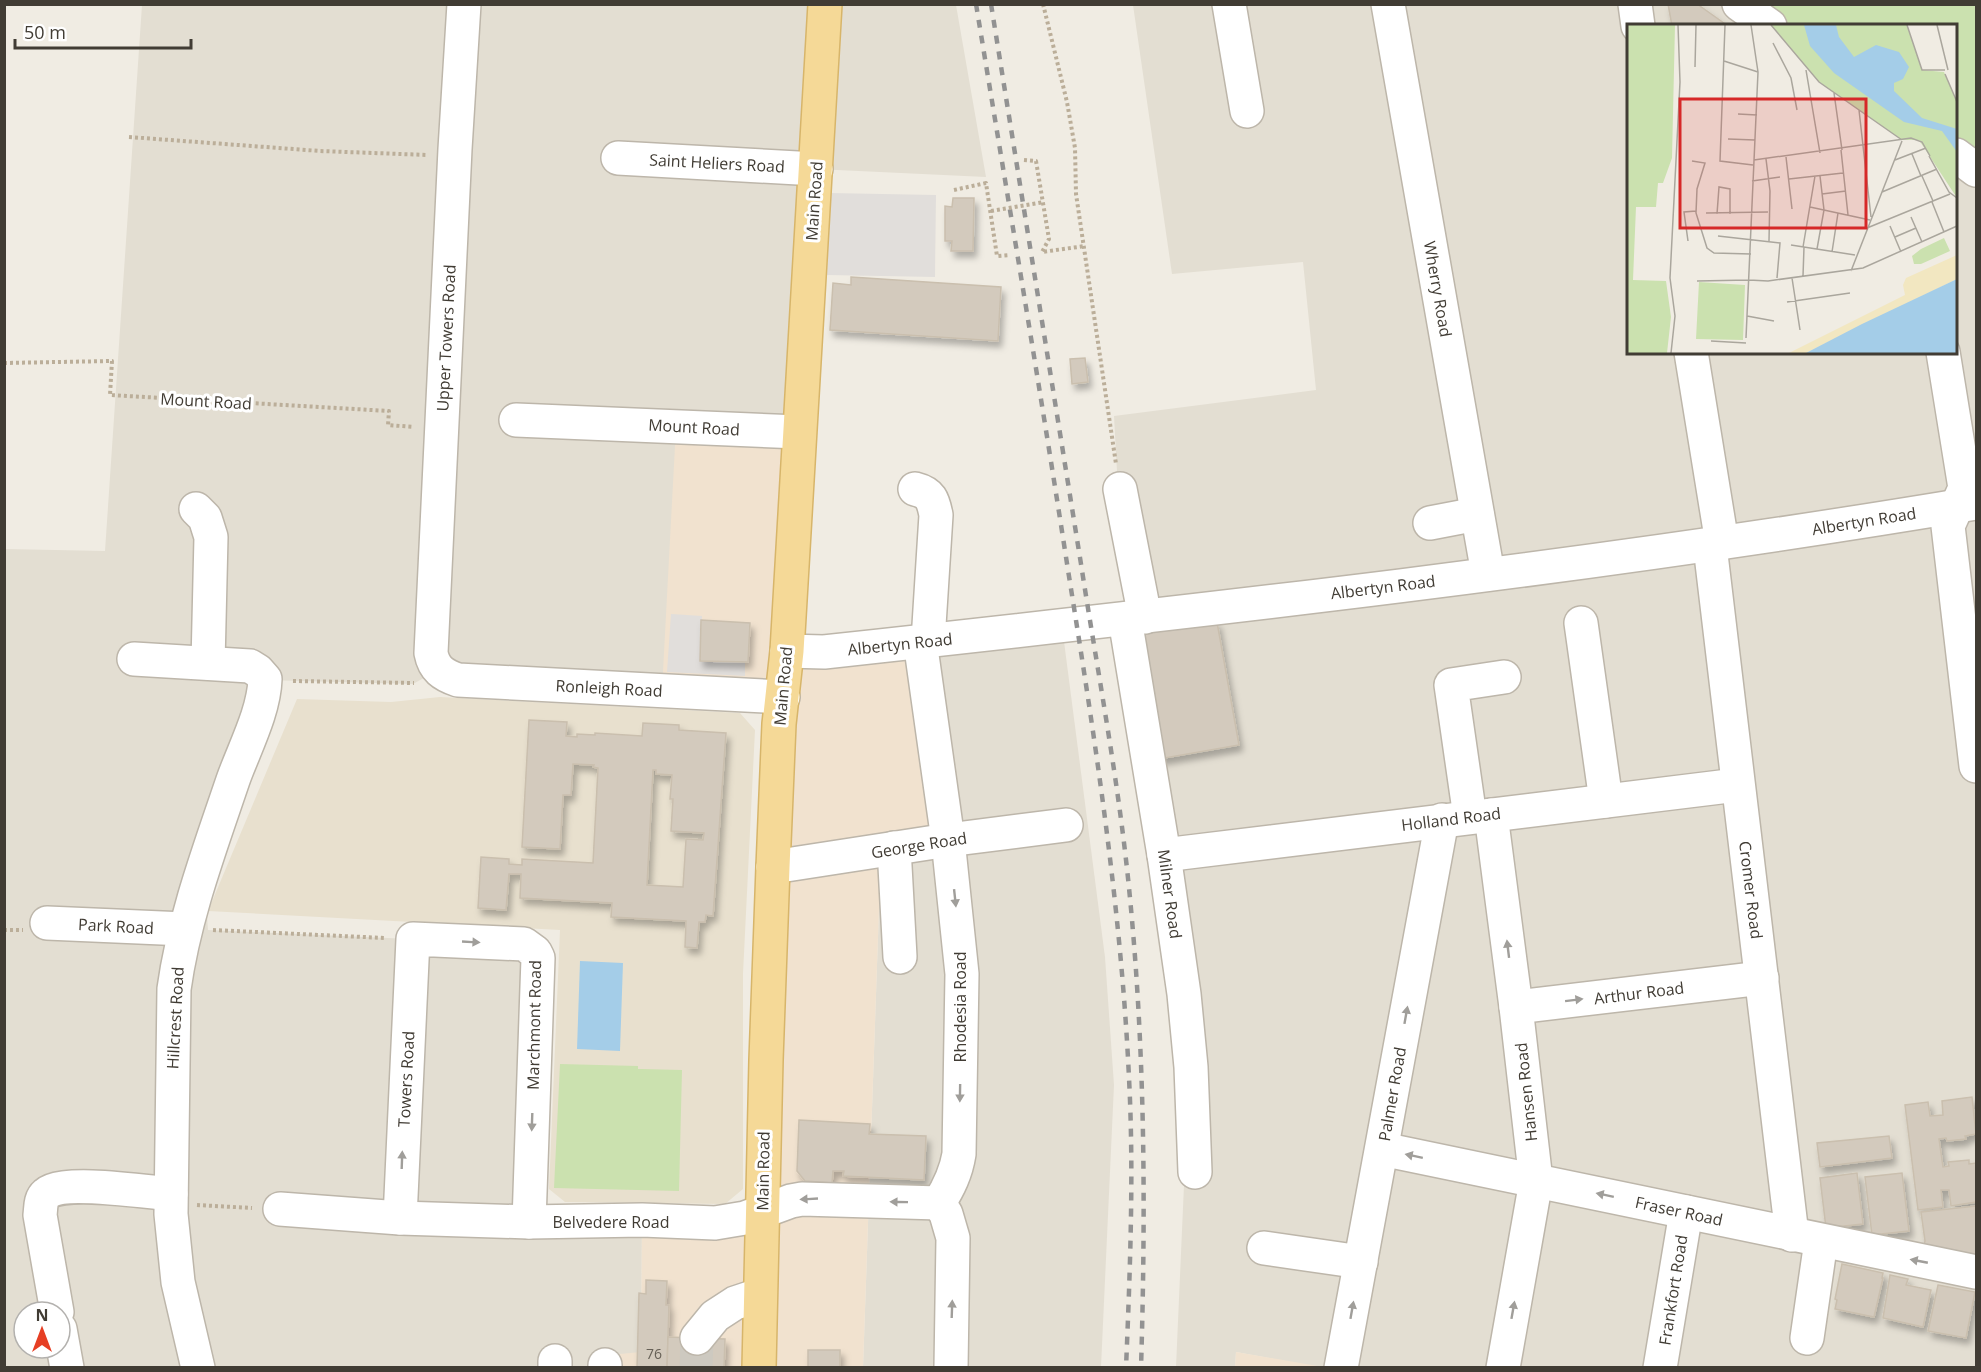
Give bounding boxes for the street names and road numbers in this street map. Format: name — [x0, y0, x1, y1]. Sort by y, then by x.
street label: Saint Heliers Road — [649, 148, 785, 178]
street label: Main Road — [800, 161, 828, 241]
street label: Wherry Road — [1419, 239, 1457, 339]
street label: Upper Towers Road — [431, 264, 461, 412]
street label: Mount Road — [160, 388, 252, 414]
street label: Mount Road — [648, 414, 740, 440]
street label: Albertyn Road — [1810, 502, 1918, 540]
street label: Albertyn Road — [1329, 570, 1437, 604]
street label: Albertyn Road — [846, 628, 954, 660]
street label: Main Road — [769, 645, 797, 727]
street label: Ronleigh Road — [555, 674, 663, 702]
street label: Holland Road — [1400, 802, 1502, 836]
street label: George Road — [869, 827, 969, 863]
street label: Cromer Road — [1734, 840, 1768, 940]
street label: Milner Road — [1153, 848, 1187, 940]
street label: Park Road — [78, 913, 154, 939]
street label: Rhodesia Road — [949, 952, 971, 1062]
street label: Marchmont Road — [522, 960, 546, 1090]
street label: Hillcrest Road — [161, 966, 189, 1070]
street label: Arthur Road — [1593, 977, 1685, 1009]
street label: Towers Road — [392, 1030, 420, 1128]
street label: Hansen Road — [1510, 1041, 1542, 1143]
street label: Palmer Road — [1373, 1045, 1411, 1143]
street label: Main Road — [751, 1131, 775, 1211]
street label: Fraser Road — [1633, 1191, 1725, 1231]
street label: Belvedere Road — [553, 1211, 669, 1233]
street label: Frankfort Road — [1653, 1233, 1693, 1347]

